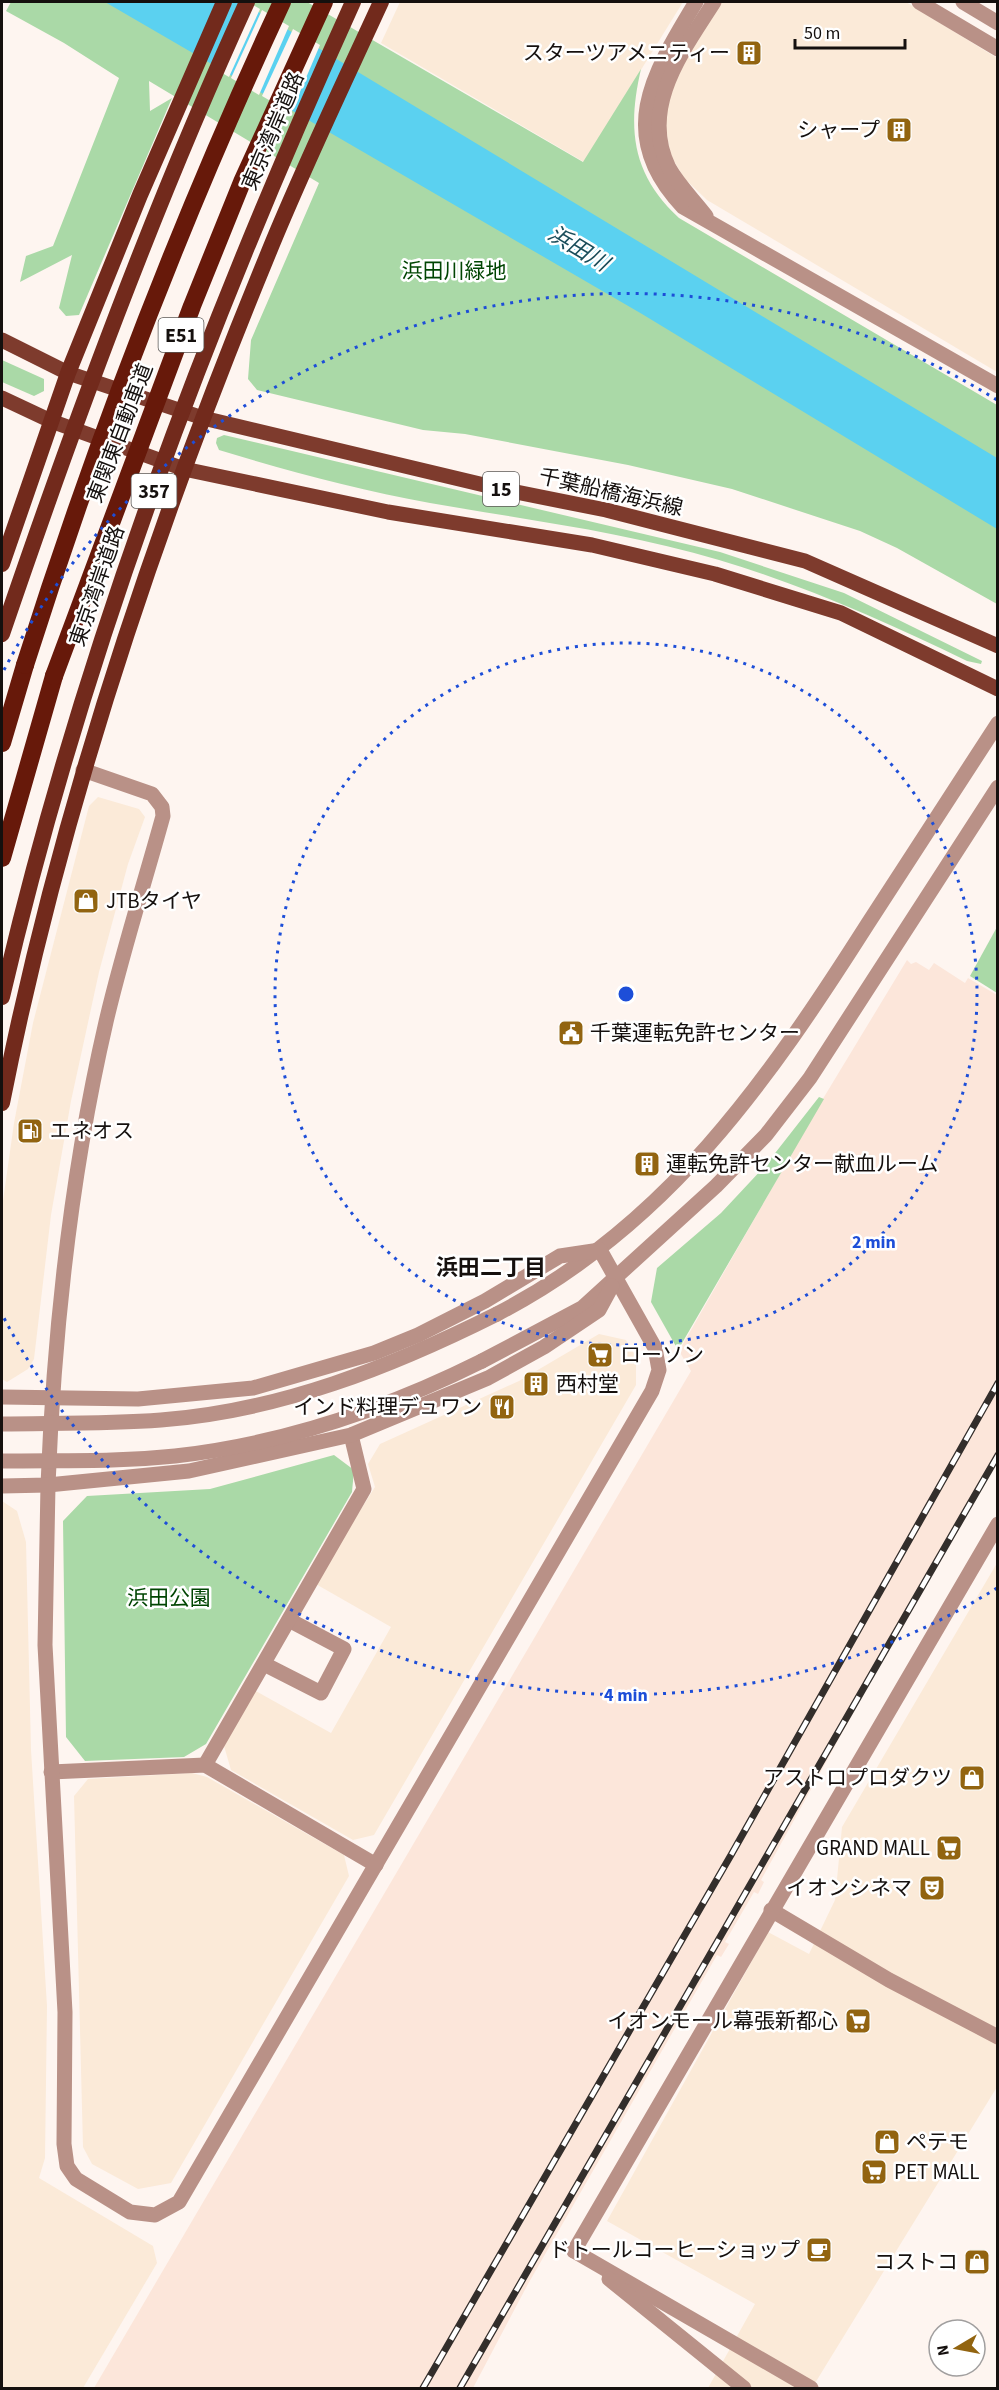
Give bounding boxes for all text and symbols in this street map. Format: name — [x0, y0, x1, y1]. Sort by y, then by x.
scale bar — [795, 12, 904, 50]
text: 50 m — [804, 21, 840, 46]
place label: スターツアメニティー — [523, 38, 730, 68]
building icon: スターツアメニティー — [734, 38, 764, 68]
street label: 東京湾岸道路 — [235, 67, 311, 195]
place label: シャープ — [797, 115, 880, 145]
building icon: シャープ — [884, 115, 914, 145]
water label: 浜田川 — [542, 218, 617, 281]
park label: 浜田川緑地 — [402, 256, 507, 286]
road number: E51 — [158, 318, 204, 352]
street label: 東関東自動車道 — [80, 359, 160, 507]
street label: 千葉船橋海浜線 — [536, 461, 686, 523]
road number: 15 — [483, 472, 519, 506]
road number: 357 — [132, 474, 176, 508]
street label: 東京湾岸道路 — [62, 522, 132, 650]
shop icon: JTBタイヤ — [71, 886, 101, 916]
place label: JTBタイヤ — [106, 886, 202, 916]
centre of rings — [616, 984, 636, 1004]
public building icon: 千葉運転免許センター — [556, 1018, 586, 1048]
place label: 千葉運転免許センター — [590, 1018, 800, 1048]
fuel station icon: エネオス — [15, 1116, 45, 1146]
place label: エネオス — [50, 1116, 134, 1146]
building icon: 運転免許センター献血ルーム — [632, 1149, 662, 1179]
place label: 運転免許センター献血ルーム — [666, 1149, 938, 1179]
text: 2 min — [852, 1230, 896, 1255]
district label: 浜田二丁目 — [436, 1252, 546, 1284]
supermarket icon: ローソン — [585, 1340, 615, 1370]
place label: ローソン — [620, 1340, 704, 1370]
building icon: 西村堂 — [521, 1369, 551, 1399]
place label: 西村堂 — [556, 1369, 619, 1399]
place label: インド料理デュワン — [293, 1392, 482, 1422]
restaurant icon: インド料理デュワン — [487, 1392, 517, 1422]
park label: 浜田公園 — [127, 1583, 211, 1613]
text: 4 min — [604, 1683, 648, 1708]
place label: アストロプロダクツ — [763, 1763, 952, 1793]
shop icon: アストロプロダクツ — [957, 1763, 987, 1793]
place label: GRAND MALL — [816, 1833, 930, 1863]
supermarket icon: GRAND MALL — [934, 1833, 964, 1863]
place label: イオンシネマ — [786, 1873, 912, 1903]
theatre icon: イオンシネマ — [917, 1873, 947, 1903]
place label: イオンモール幕張新都心 — [607, 2006, 838, 2036]
supermarket icon: イオンモール幕張新都心 — [843, 2006, 873, 2036]
shop icon: ペテモ — [872, 2127, 902, 2157]
place label: ペテモ — [906, 2127, 969, 2157]
supermarket icon: PET MALL — [859, 2157, 889, 2187]
place label: PET MALL — [894, 2157, 980, 2187]
place label: ドトールコーヒーショップ — [549, 2235, 800, 2265]
cafe icon: ドトールコーヒーショップ — [804, 2235, 834, 2265]
place label: コストコ — [874, 2247, 958, 2277]
shop icon: コストコ — [962, 2247, 992, 2277]
north arrow — [927, 2318, 987, 2378]
text: N — [931, 2343, 955, 2358]

